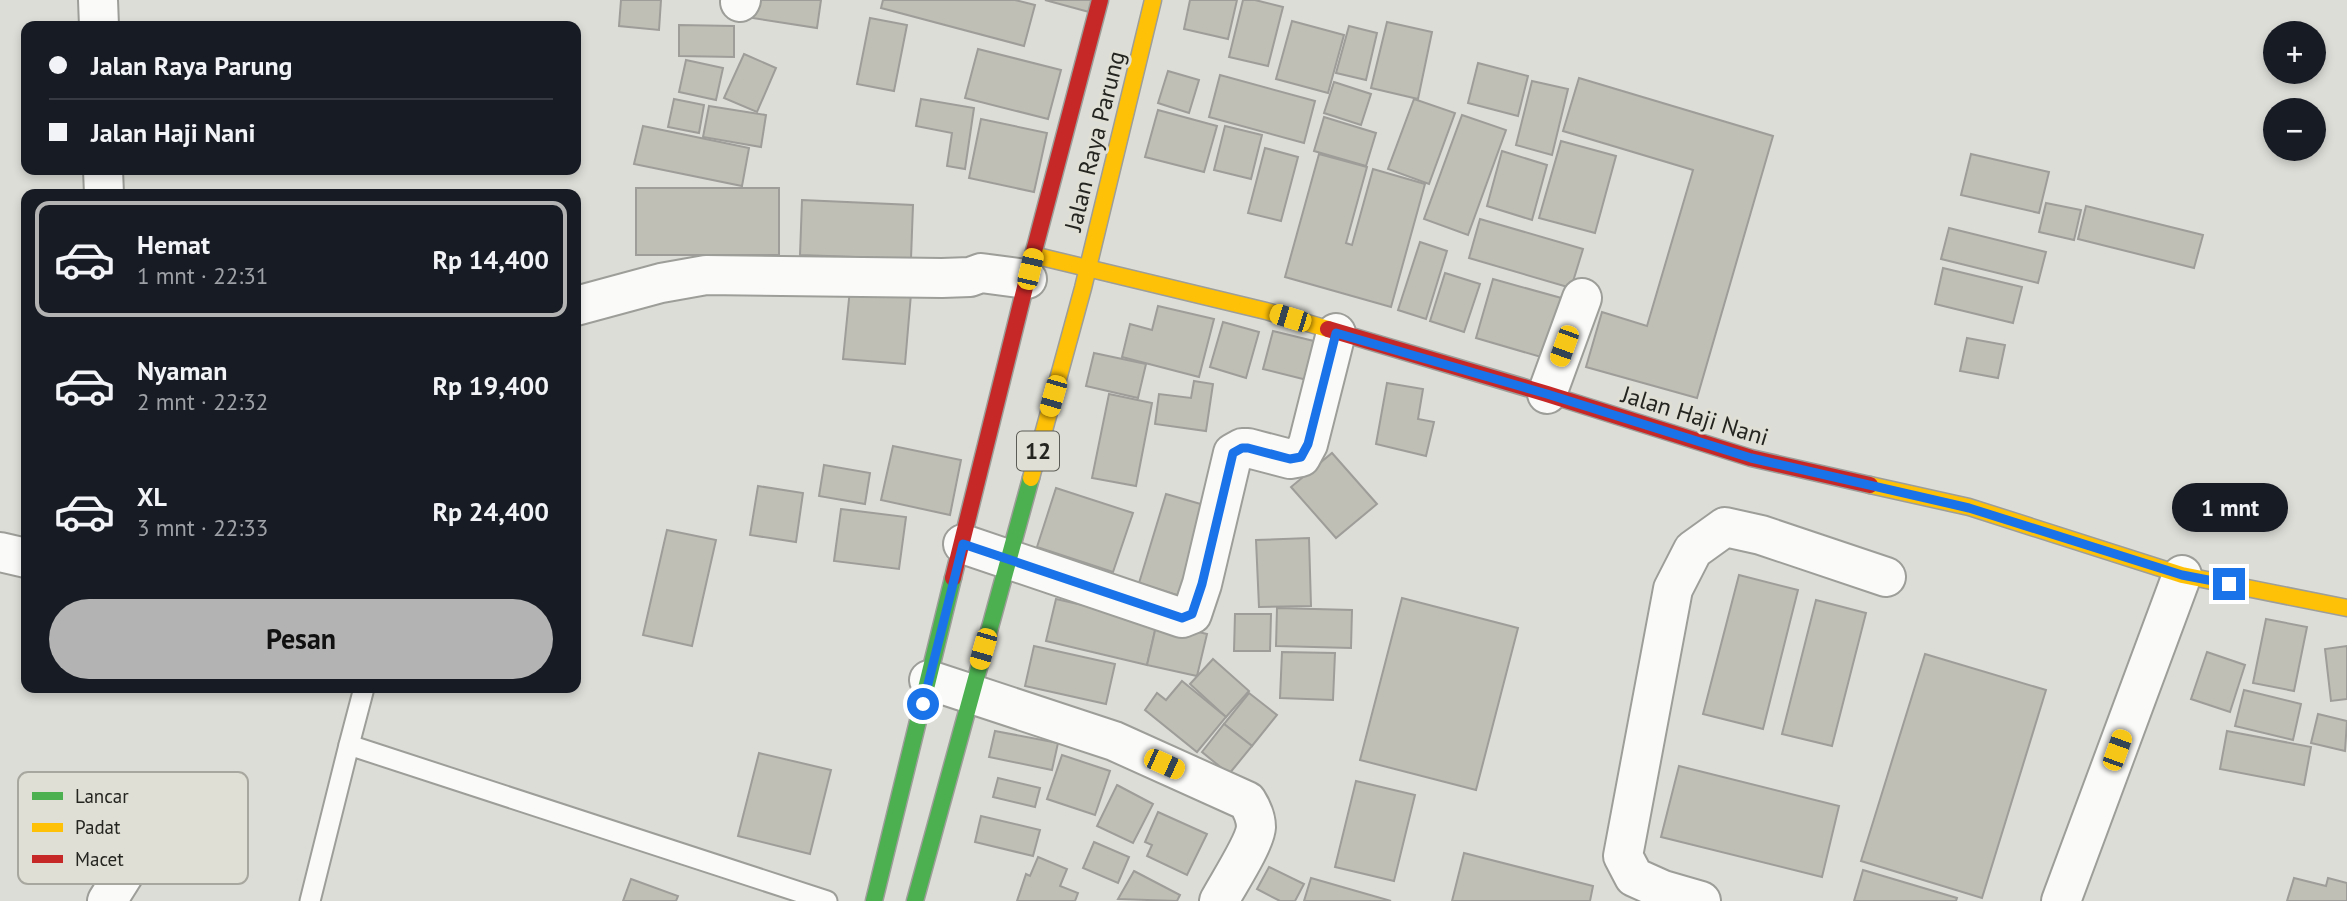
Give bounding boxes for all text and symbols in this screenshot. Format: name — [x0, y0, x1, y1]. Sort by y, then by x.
map controls — [2263, 21, 2326, 161]
button: + — [2263, 21, 2326, 84]
street label: Jalan Raya Parung — [1057, 48, 1132, 235]
text: Jalan Raya Parung — [91, 49, 293, 82]
button: − — [2263, 98, 2326, 161]
text: Jalan Haji Nani — [91, 116, 255, 149]
icon: car — [53, 228, 116, 291]
text: Hemat — [137, 228, 210, 261]
text: Rp 14,400 — [432, 243, 549, 276]
car — [1016, 246, 1045, 292]
text: 1 mnt · 22:31 — [137, 261, 268, 290]
car — [1267, 302, 1314, 334]
car — [1547, 323, 1582, 369]
icon: car — [53, 354, 116, 417]
text: Nyaman — [137, 354, 227, 387]
text: Rp 19,400 — [432, 369, 549, 402]
car — [1038, 373, 1069, 419]
street label: Jalan Haji Nani — [1617, 378, 1772, 453]
text: 2 mnt · 22:32 — [137, 387, 268, 416]
road number: 12 — [1017, 432, 1059, 471]
icon: car — [53, 480, 116, 543]
text: XL — [137, 480, 167, 513]
callout: 1 mnt — [2171, 482, 2287, 532]
text: 1 mnt — [2201, 493, 2259, 522]
text: Rp 24,400 — [432, 495, 549, 528]
text: 3 mnt · 22:33 — [137, 513, 268, 542]
route end — [2213, 568, 2245, 600]
button: Pesan — [49, 599, 553, 679]
car — [968, 626, 999, 672]
route start — [907, 688, 939, 720]
car — [2100, 727, 2135, 773]
car — [1141, 746, 1188, 782]
legend — [18, 772, 248, 884]
text: Lancar — [75, 784, 129, 808]
text: Padat — [75, 815, 121, 839]
text: Macet — [75, 847, 124, 871]

